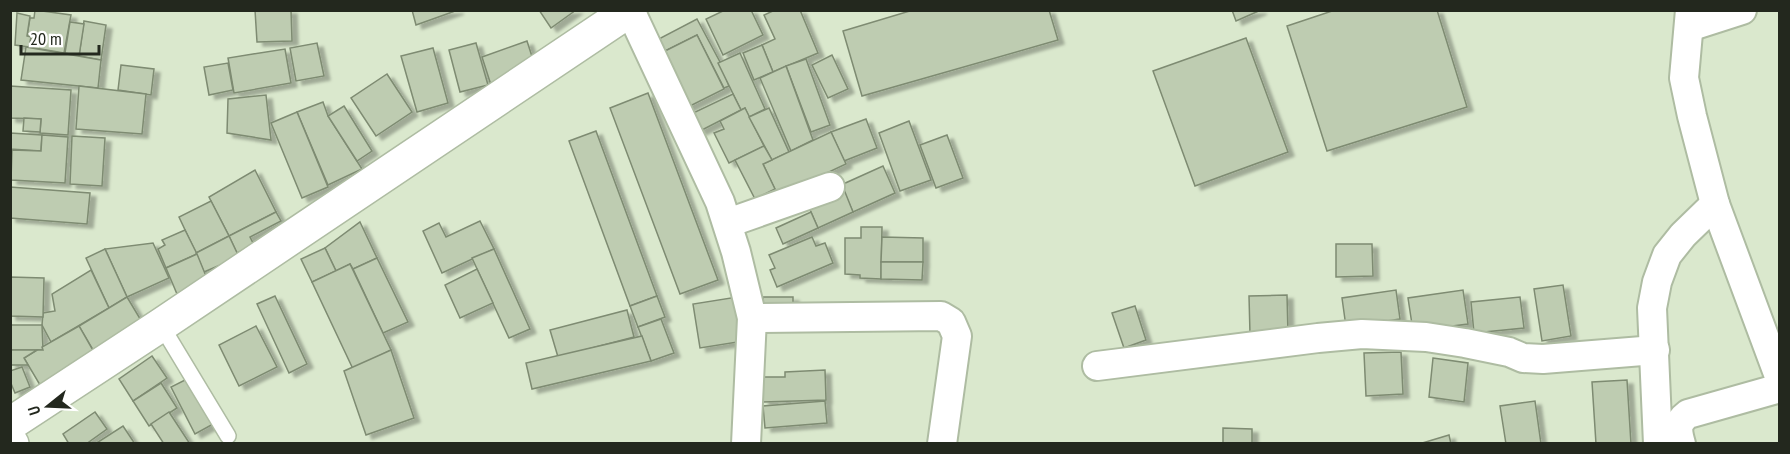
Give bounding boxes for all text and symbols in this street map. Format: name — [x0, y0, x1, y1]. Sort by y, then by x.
scale bar — [21, 18, 99, 56]
text: 20 m — [30, 27, 62, 50]
north arrow — [18, 376, 78, 436]
text: U — [23, 404, 45, 418]

